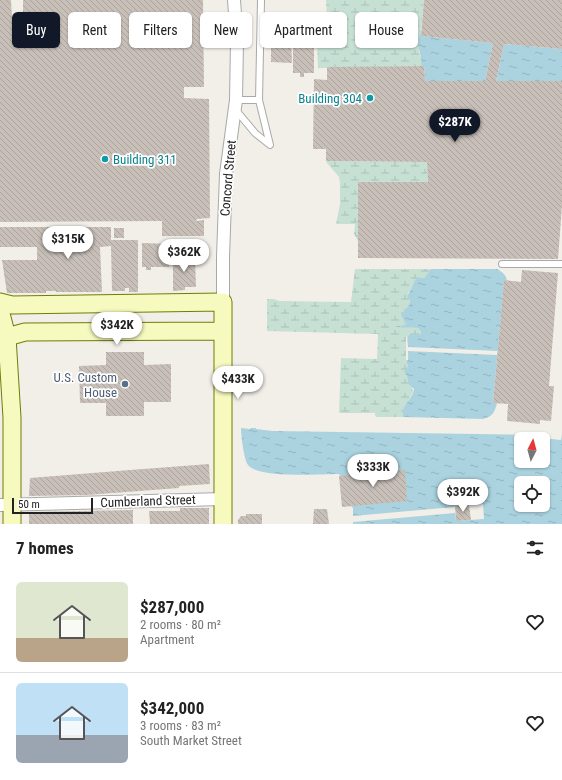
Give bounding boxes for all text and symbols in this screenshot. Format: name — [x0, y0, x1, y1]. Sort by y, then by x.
chip: Buy — [12, 12, 60, 48]
chip: Rent — [68, 12, 121, 48]
chip: Filters — [129, 12, 192, 48]
chip: New — [200, 12, 252, 48]
chip: Apartment — [260, 12, 347, 48]
chip: House — [355, 12, 418, 48]
place label: Building 304 — [298, 91, 363, 106]
marker: Building 304 — [365, 93, 375, 103]
pin: $287K — [427, 109, 483, 143]
text: $287K — [438, 114, 472, 129]
street label: Concord Street — [217, 139, 239, 217]
place label: Building 311 — [113, 152, 177, 167]
marker: Building 311 — [100, 154, 110, 164]
pin: $315K — [40, 226, 96, 260]
text: $315K — [51, 231, 85, 246]
pin: $362K — [156, 239, 212, 273]
text: $362K — [167, 244, 201, 259]
pin: $342K — [89, 312, 145, 346]
text: $342K — [100, 317, 134, 332]
pin: $433K — [210, 366, 266, 400]
place label: U.S. Custom House — [54, 370, 117, 400]
text: $433K — [221, 371, 255, 386]
marker: U.S. Custom House — [120, 379, 130, 389]
north arrow — [514, 432, 550, 468]
map controls — [514, 432, 550, 512]
pin: $333K — [345, 454, 401, 488]
text: $333K — [356, 459, 390, 474]
button: locate — [514, 476, 550, 512]
pin: $392K — [435, 479, 491, 513]
text: $392K — [446, 484, 480, 499]
street label: Cumberland Street — [100, 492, 196, 510]
scale bar — [12, 496, 93, 515]
text: 50 m — [18, 498, 40, 511]
icon: filters — [524, 537, 546, 559]
text: 7 homes — [16, 538, 74, 558]
text: $287,000 — [140, 597, 204, 617]
icon: home — [48, 598, 96, 646]
icon: heart — [524, 611, 546, 633]
text: 2 rooms · 80 m² — [140, 617, 221, 632]
text: Apartment — [140, 632, 194, 647]
text: $342,000 — [140, 698, 204, 718]
icon: home — [48, 699, 96, 747]
icon: heart — [524, 712, 546, 734]
text: 3 rooms · 83 m² — [140, 718, 221, 733]
text: South Market Street — [140, 733, 242, 748]

